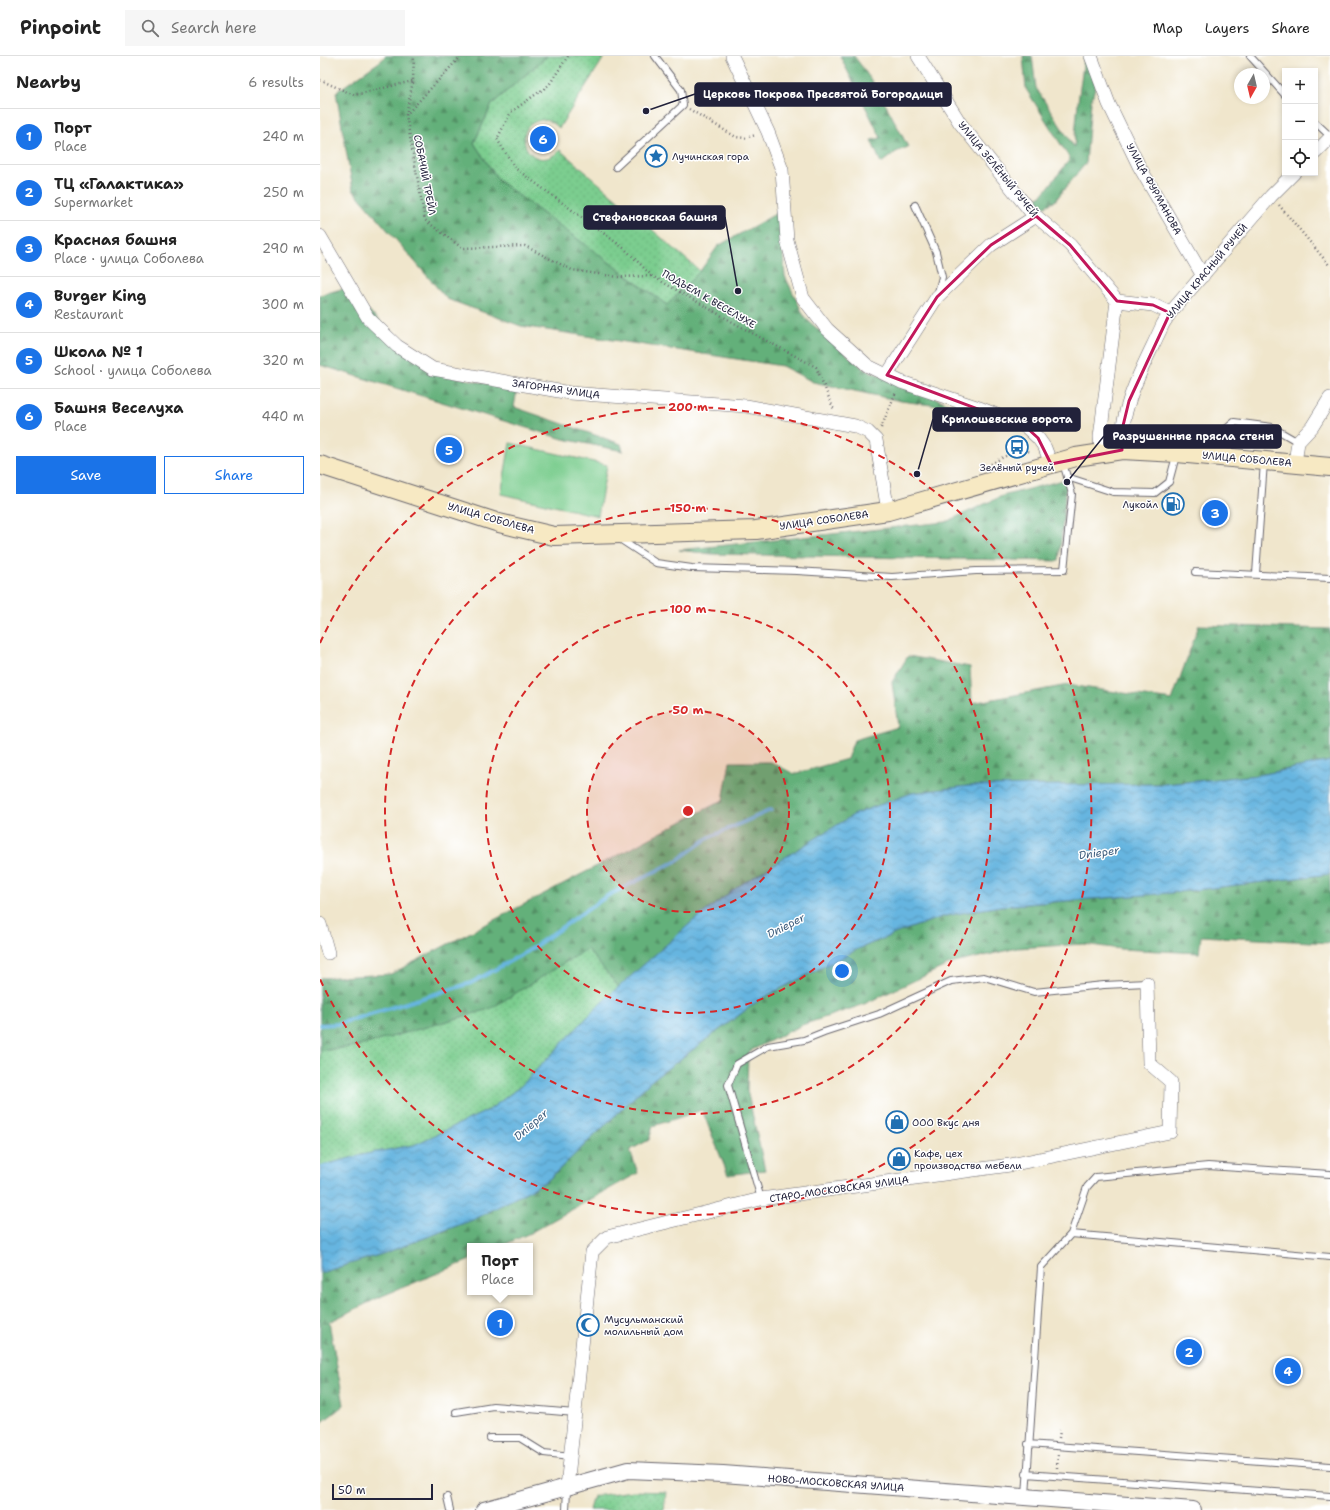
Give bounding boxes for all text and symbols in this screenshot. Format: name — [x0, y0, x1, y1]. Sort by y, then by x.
search box — [125, 10, 405, 46]
text: Pinpoint — [20, 15, 101, 40]
icon: search — [139, 17, 161, 39]
text: Search here — [171, 18, 257, 38]
text: Map — [1153, 19, 1183, 37]
text: Layers — [1205, 19, 1249, 37]
text: Share — [1271, 19, 1310, 37]
north arrow — [1234, 68, 1270, 104]
map controls — [1282, 68, 1318, 176]
button: + — [1282, 68, 1318, 104]
text: Nearby — [16, 71, 81, 93]
text: 6 results — [248, 74, 304, 91]
callout: Церковь Покрова Пресвятой Богородицы — [695, 83, 951, 106]
text: Церковь Покрова Пресвятой Богородицы — [703, 87, 943, 102]
button: − — [1282, 104, 1318, 140]
text: Порт — [54, 118, 92, 138]
street label: УЛИЦА ЗЕЛЁНЫЙ РУЧЕЙ — [955, 118, 1041, 220]
pin: 6 — [530, 124, 556, 154]
text: 1 — [26, 128, 32, 145]
text: 240 m — [262, 128, 304, 145]
street label: СОБАЧИЙ ТРЕЙЛ — [411, 134, 439, 217]
text: Place — [54, 138, 87, 155]
button: locate — [1282, 140, 1318, 176]
street label: УЛИЦА ФУРМАНОВА — [1123, 141, 1185, 237]
place icon: Лучинская гора — [643, 143, 669, 169]
place label: Лучинская гора — [672, 150, 750, 163]
text: ТЦ «Галактика» — [54, 174, 184, 194]
text: 2 — [24, 184, 34, 201]
text: 250 m — [263, 184, 304, 201]
text: Supermarket — [54, 194, 133, 211]
callout: Стефановская башня — [584, 206, 725, 229]
text: Стефановская башня — [593, 210, 718, 225]
street label: УЛИЦА КРАСНЫЙ РУЧЕЙ — [1164, 221, 1250, 321]
text: Красная башня — [54, 230, 177, 250]
text: 3 — [24, 240, 34, 257]
text: 290 m — [262, 240, 304, 257]
text: Place · улица Соболева — [54, 250, 204, 267]
street label: ПОДЪЕМ К ВЕСЕЛУХЕ — [660, 267, 758, 331]
text: Burger King — [54, 286, 146, 306]
text: 4 — [24, 296, 34, 313]
text: 300 m — [261, 296, 304, 313]
text: Restaurant — [54, 306, 124, 323]
text: Школа № 1 — [54, 342, 143, 362]
text: 5 — [25, 352, 33, 369]
text: 320 m — [262, 352, 304, 369]
text: School · улица Соболева — [54, 362, 212, 379]
street label: ЗАГОРНАЯ УЛИЦА — [511, 376, 601, 402]
text: Башня Веселуха — [54, 398, 183, 418]
text: 200 m — [668, 399, 708, 415]
text: 6 — [24, 408, 34, 425]
text: 440 m — [262, 408, 304, 425]
callout: Крылошевские ворота — [933, 408, 1080, 431]
text: Крылошевские ворота — [942, 412, 1073, 427]
text: Place — [54, 418, 87, 435]
callout: Разрушенные прясла стены — [1104, 425, 1281, 448]
text: Разрушенные прясла стены — [1112, 429, 1274, 444]
bus stop icon: Зелёный ручей — [1004, 434, 1030, 460]
pin: 5 — [436, 435, 462, 465]
street label: УЛИЦА СОБОЛЕВА — [1202, 449, 1292, 469]
button: Save — [16, 456, 156, 494]
button: Share — [164, 456, 304, 494]
place label: Зелёный ручей — [980, 461, 1055, 474]
fuel station icon: Лукойл — [1160, 491, 1186, 517]
place label: Лукойл — [1123, 498, 1158, 511]
pin: 3 — [1202, 498, 1228, 528]
street label: УЛИЦА СОБОЛЕВА — [446, 499, 536, 537]
text: 150 m — [670, 500, 706, 516]
street label: УЛИЦА СОБОЛЕВА — [779, 507, 869, 533]
text: 100 m — [670, 601, 707, 617]
text: 50 m — [673, 702, 704, 718]
centre of rings — [681, 804, 695, 818]
water label: Dnieper — [1078, 843, 1121, 863]
water label: Dnieper — [764, 910, 808, 942]
your location — [832, 961, 852, 981]
water label: Dnieper — [511, 1105, 552, 1144]
shop icon: ООО Вкус дня — [884, 1109, 910, 1135]
place label: ООО Вкус дня — [912, 1116, 980, 1129]
shop icon: Кафе, цех производства мебели — [886, 1146, 912, 1172]
place label: Кафе, цех производства мебели — [914, 1147, 1022, 1172]
street label: СТАРО-МОСКОВСКАЯ УЛИЦА — [768, 1173, 910, 1205]
popup — [467, 1243, 533, 1295]
text: Порт — [481, 1251, 519, 1271]
text: Place — [481, 1271, 514, 1288]
pin: 1 — [487, 1308, 513, 1338]
mosque icon: Мусульманский молильный дом — [575, 1312, 601, 1338]
place label: Мусульманский молильный дом — [604, 1313, 684, 1338]
pin: 2 — [1176, 1337, 1202, 1367]
pin: 4 — [1275, 1356, 1301, 1386]
street label: НОВО-МОСКОВСКАЯ УЛИЦА — [767, 1472, 905, 1494]
scale bar — [332, 1482, 433, 1501]
text: 50 m — [338, 1483, 366, 1498]

